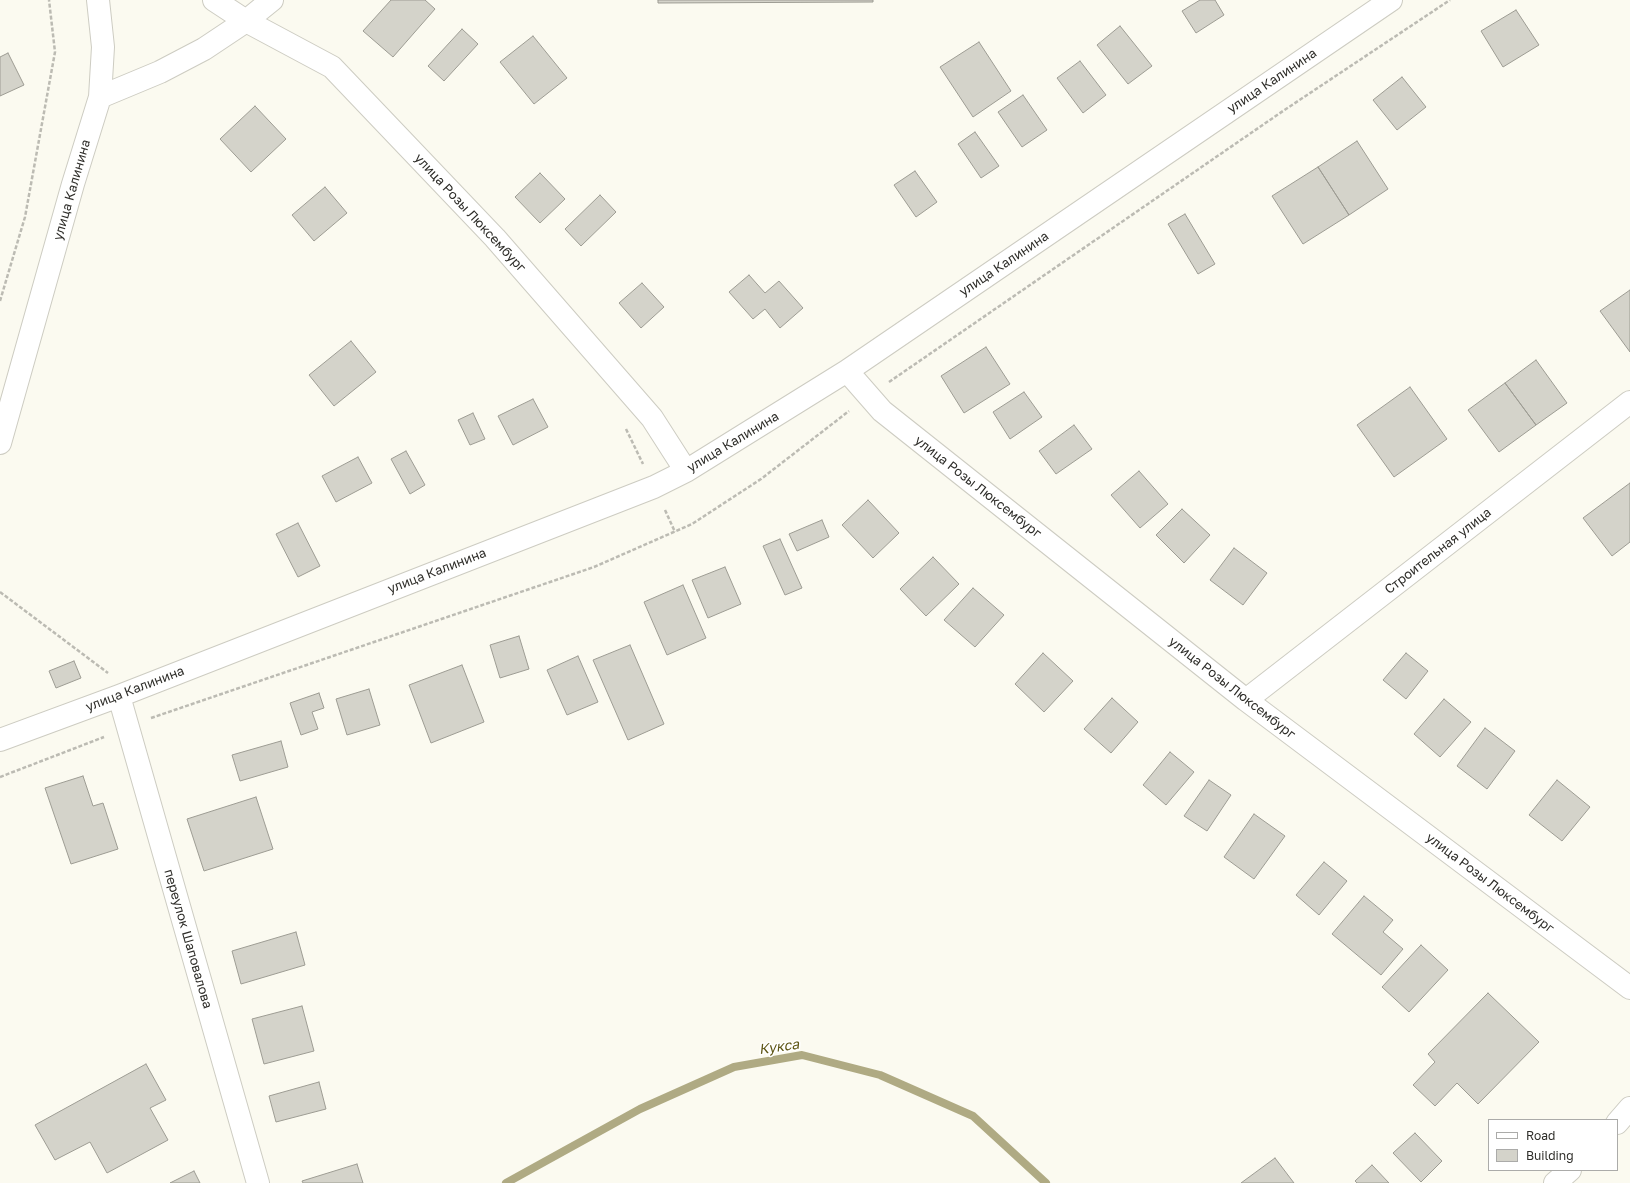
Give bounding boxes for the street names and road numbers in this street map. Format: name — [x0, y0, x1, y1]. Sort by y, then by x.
street label: улица Калинина — [1224, 45, 1320, 117]
street label: улица Калинина — [50, 138, 94, 242]
street label: улица Розы Люксембург — [411, 150, 529, 276]
street label: улица Калинина — [956, 228, 1052, 300]
street label: улица Калинина — [684, 408, 782, 476]
street label: улица Розы Люксембург — [912, 433, 1044, 541]
street label: Строительная улица — [1382, 505, 1494, 597]
street label: улица Калинина — [386, 545, 488, 597]
street label: улица Розы Люксембург — [1166, 634, 1298, 742]
street label: улица Калинина — [84, 663, 186, 715]
street label: улица Розы Люксембург — [1423, 830, 1557, 936]
street label: переулок Шаповалова — [161, 868, 215, 1010]

